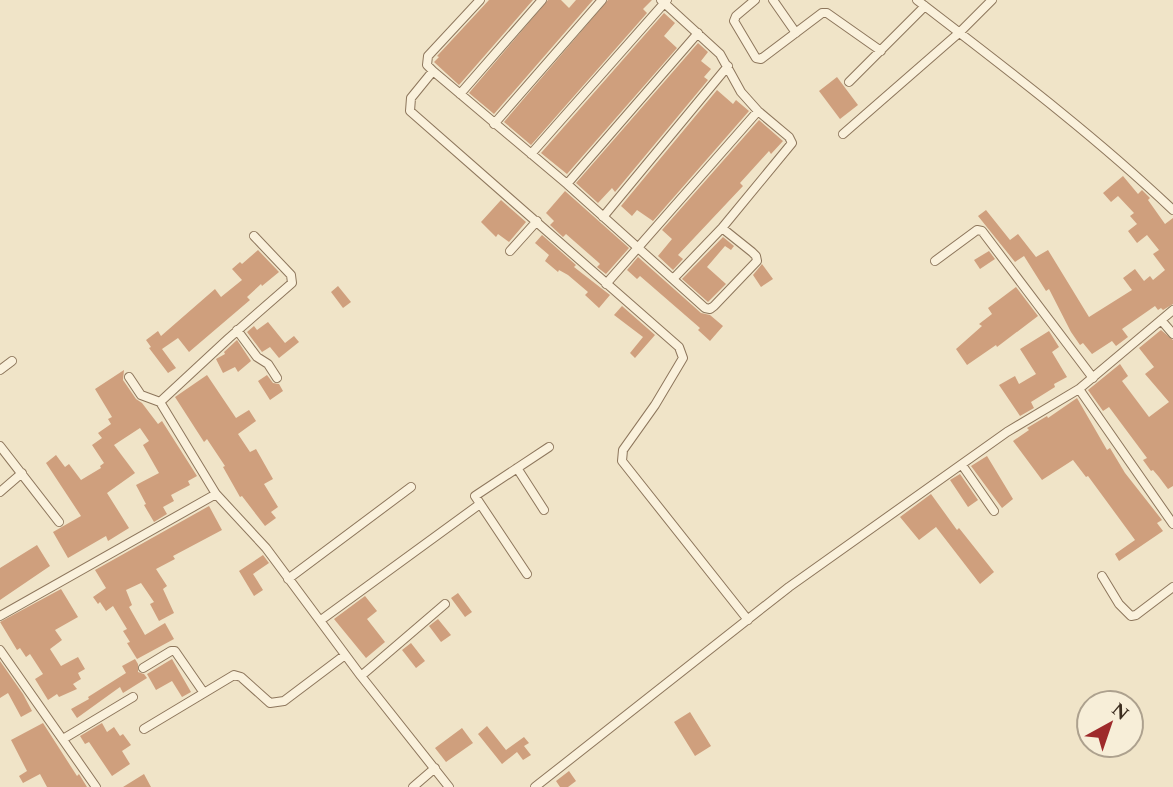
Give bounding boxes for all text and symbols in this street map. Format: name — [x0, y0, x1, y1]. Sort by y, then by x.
north arrow — [1075, 689, 1145, 759]
text: N — [1105, 696, 1135, 728]

